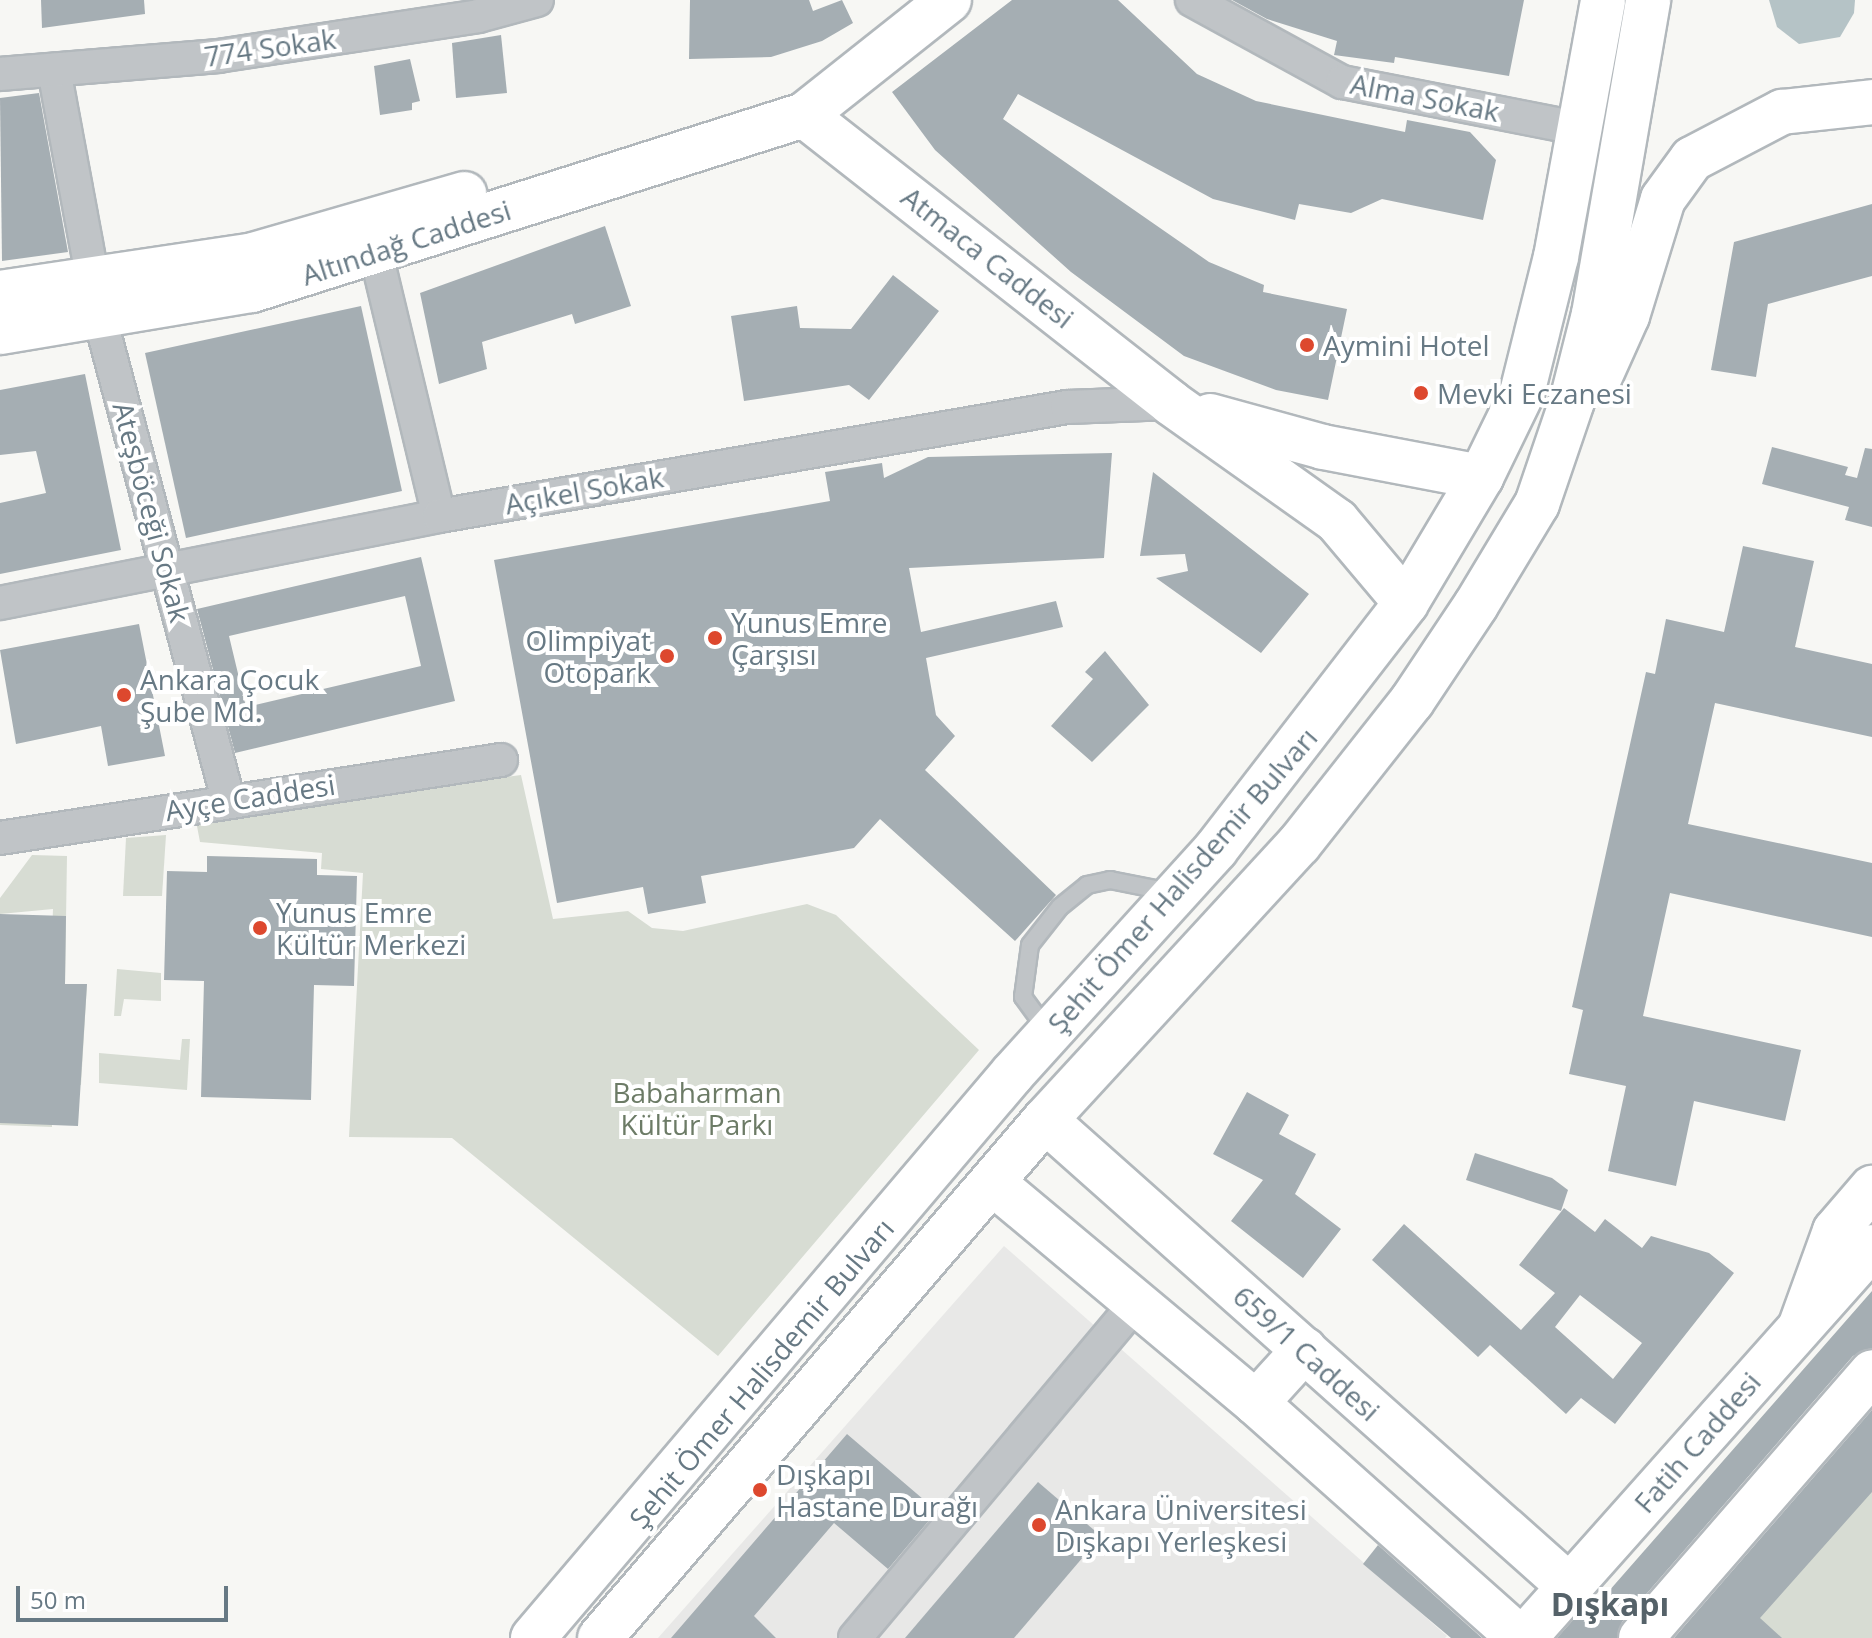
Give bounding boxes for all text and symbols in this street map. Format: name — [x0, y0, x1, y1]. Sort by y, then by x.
street label: 774 Sokak — [202, 21, 338, 73]
street label: Alma Sokak — [1348, 66, 1502, 128]
street label: Atmaca Caddesi — [895, 179, 1081, 335]
street label: Altındağ Caddesi — [297, 192, 515, 292]
place label: Aymini Hotel — [1323, 328, 1489, 362]
marker: Aymini Hotel — [1298, 336, 1316, 354]
place label: Mevki Eczanesi — [1437, 376, 1632, 410]
marker: Mevki Eczanesi — [1412, 384, 1430, 402]
street label: Ateşböceği Sokak — [106, 398, 198, 626]
street label: Açıkel Sokak — [502, 460, 666, 520]
place label: Yunus Emre Çarşısı — [731, 605, 887, 671]
place label: Olimpiyat Otopark — [525, 623, 651, 689]
marker: Yunus Emre Çarşısı — [706, 629, 724, 647]
marker: Olimpiyat Otopark — [658, 647, 676, 665]
place label: Ankara Çocuk Şube Md. — [140, 662, 319, 728]
marker: Ankara Çocuk Şube Md. — [115, 686, 133, 704]
street label: Şehit Ömer Halisdemir Bulvarı — [1040, 721, 1324, 1039]
street label: Ayçe Caddesi — [163, 767, 337, 827]
place label: Yunus Emre Kültür Merkezi — [276, 895, 466, 961]
marker: Yunus Emre Kültür Merkezi — [251, 919, 269, 937]
park label: Babaharman Kültür Parkı — [612, 1075, 782, 1141]
street label: Şehit Ömer Halisdemir Bulvarı — [622, 1212, 900, 1534]
street label: 659/1 Caddesi — [1227, 1279, 1387, 1427]
street label: Fatih Caddesi — [1627, 1365, 1767, 1519]
place label: Dışkapı Hastane Durağı — [776, 1457, 978, 1523]
marker: Dışkapı Hastane Durağı — [751, 1481, 769, 1499]
place label: Ankara Üniversitesi Dışkapı Yerleşkesi — [1055, 1492, 1307, 1558]
marker: Ankara Üniversitesi Dışkapı Yerleşkesi — [1030, 1516, 1048, 1534]
scale bar — [20, 1570, 232, 1620]
text: 50 m — [30, 1583, 86, 1616]
district label: Dışkapı — [1551, 1585, 1669, 1623]

